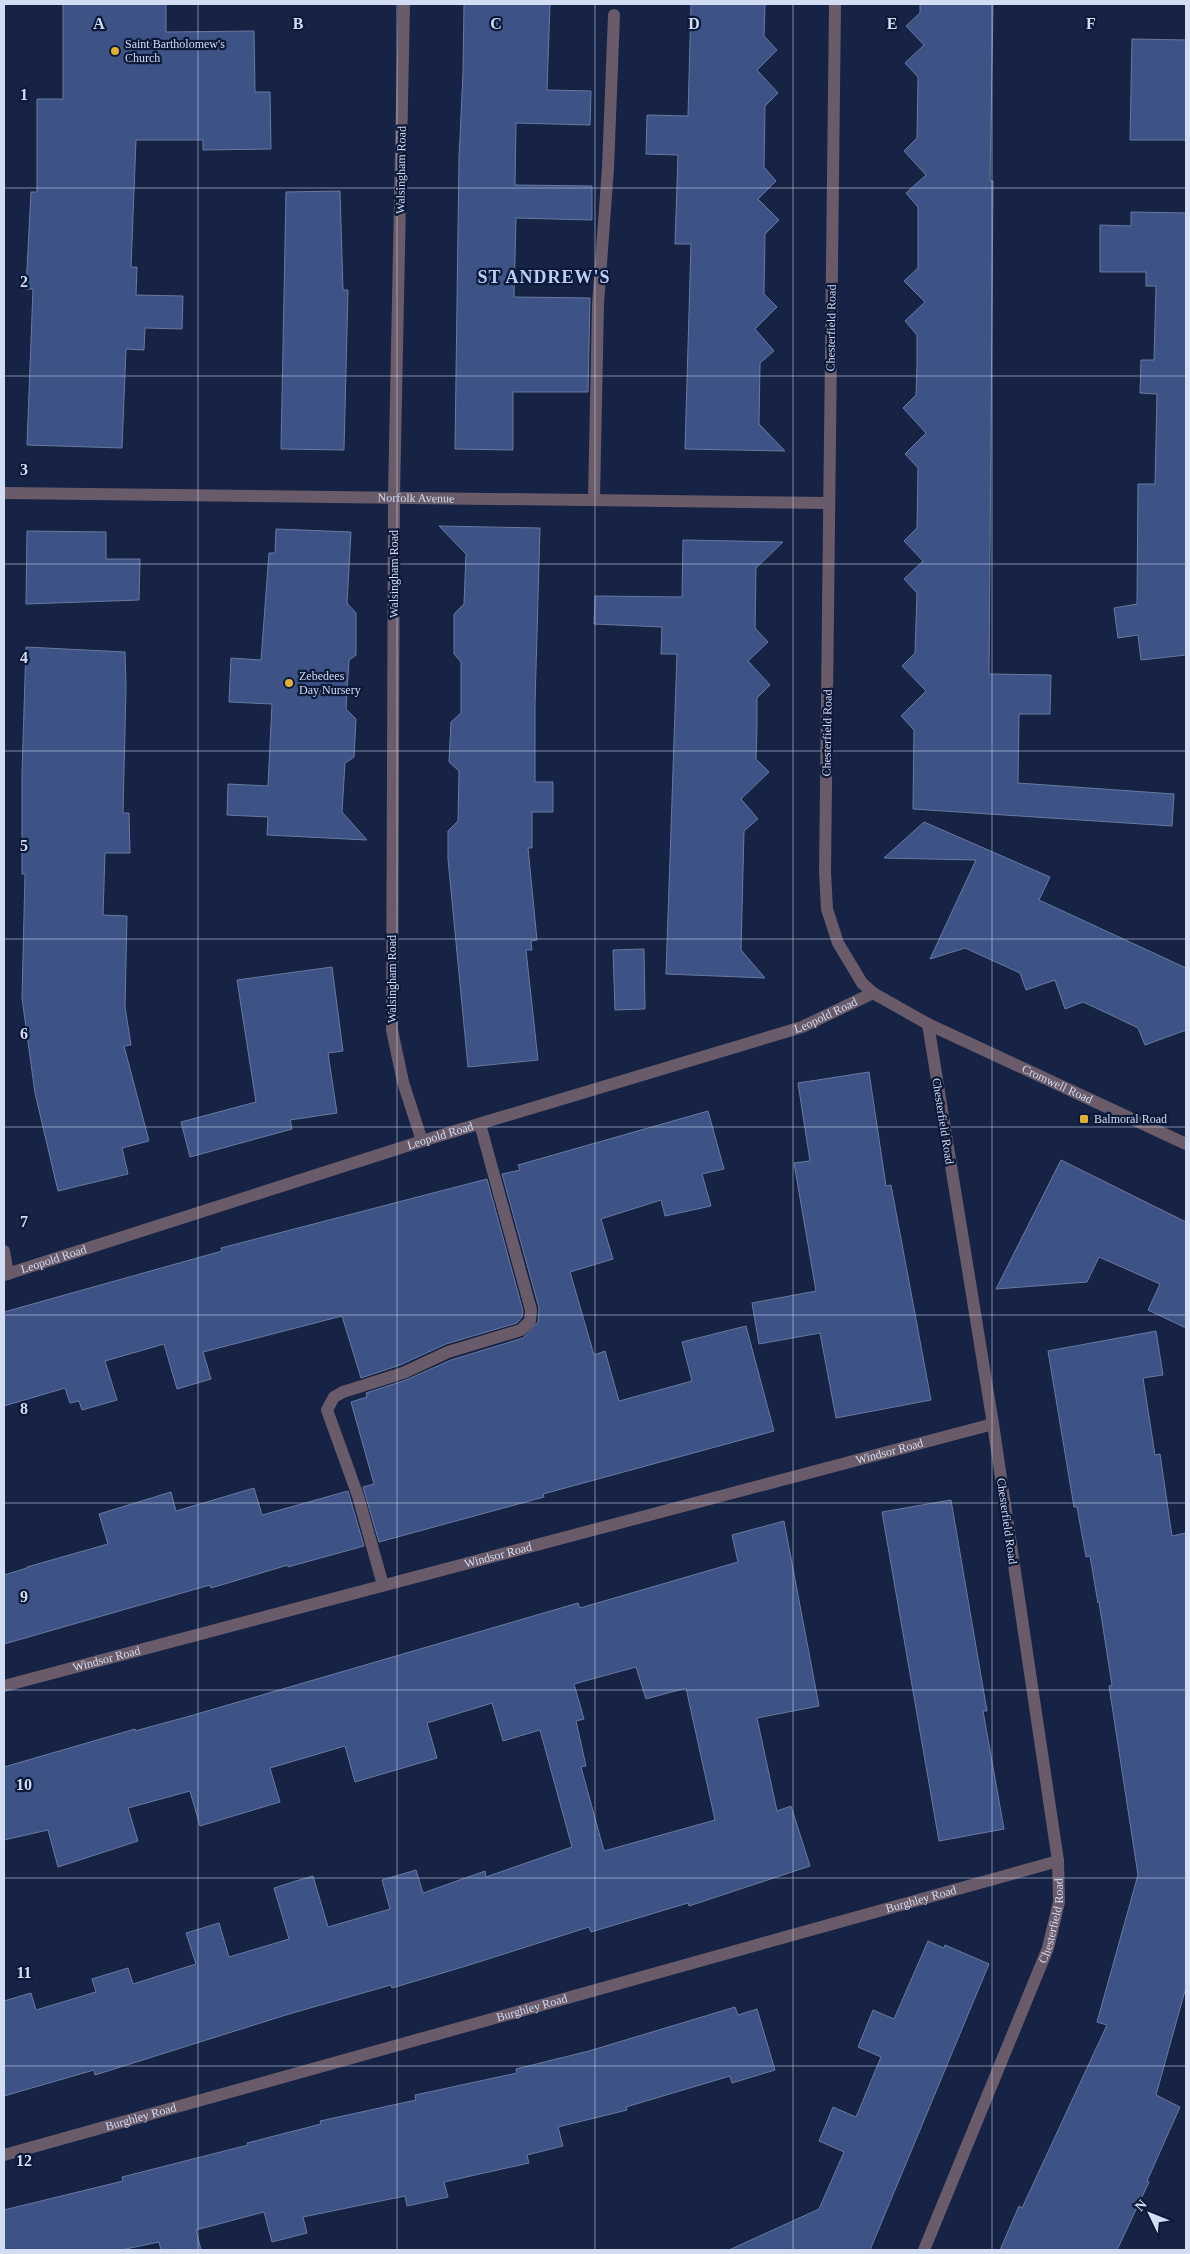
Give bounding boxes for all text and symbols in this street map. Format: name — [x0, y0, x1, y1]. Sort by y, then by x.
text: A — [93, 15, 105, 32]
text: B — [293, 15, 304, 32]
text: C — [490, 15, 502, 32]
text: D — [688, 15, 700, 32]
text: E — [887, 15, 897, 32]
text: F — [1086, 15, 1096, 32]
place label: Saint Bartholomew's Church — [125, 37, 225, 65]
marker: Saint Bartholomew's Church — [109, 45, 121, 57]
text: 1 — [20, 86, 28, 103]
street label: Walsingham Road — [393, 126, 409, 214]
district label: ST ANDREW'S — [477, 267, 611, 287]
text: 2 — [20, 273, 28, 290]
street label: Chesterfield Road — [823, 284, 839, 372]
text: 3 — [20, 461, 28, 478]
street label: Norfolk Avenue — [377, 491, 454, 505]
street label: Walsingham Road — [387, 530, 401, 618]
text: 4 — [20, 649, 28, 666]
place label: Zebedees Day Nursery — [299, 669, 361, 697]
marker: Zebedees Day Nursery — [283, 677, 295, 689]
street label: Chesterfield Road — [819, 689, 835, 777]
text: 5 — [20, 837, 28, 854]
street label: Walsingham Road — [385, 935, 399, 1023]
street label: Leopold Road — [792, 995, 860, 1036]
text: 6 — [20, 1025, 28, 1042]
street label: Cromwell Road — [1020, 1062, 1095, 1107]
street label: Chesterfield Road — [929, 1077, 957, 1165]
place label: Balmoral Road — [1094, 1112, 1167, 1126]
marker: Balmoral Road — [1078, 1113, 1090, 1125]
street label: Leopold Road — [405, 1119, 475, 1152]
text: 7 — [20, 1213, 28, 1230]
street label: Leopold Road — [19, 1242, 88, 1276]
text: 8 — [20, 1400, 28, 1417]
street label: Windsor Road — [854, 1436, 925, 1467]
street label: Chesterfield Road — [994, 1477, 1020, 1565]
street label: Windsor Road — [463, 1540, 533, 1571]
text: 9 — [20, 1588, 28, 1605]
street label: Windsor Road — [71, 1643, 142, 1674]
text: 10 — [16, 1776, 32, 1793]
street label: Chesterfield Road — [1035, 1878, 1066, 1965]
street label: Burghley Road — [884, 1883, 958, 1916]
text: 11 — [16, 1964, 32, 1981]
street label: Burghley Road — [495, 1991, 569, 2024]
street label: Burghley Road — [104, 2100, 178, 2133]
text: 12 — [16, 2152, 32, 2169]
north arrow — [1125, 2189, 1175, 2239]
text: N — [1132, 2197, 1150, 2214]

